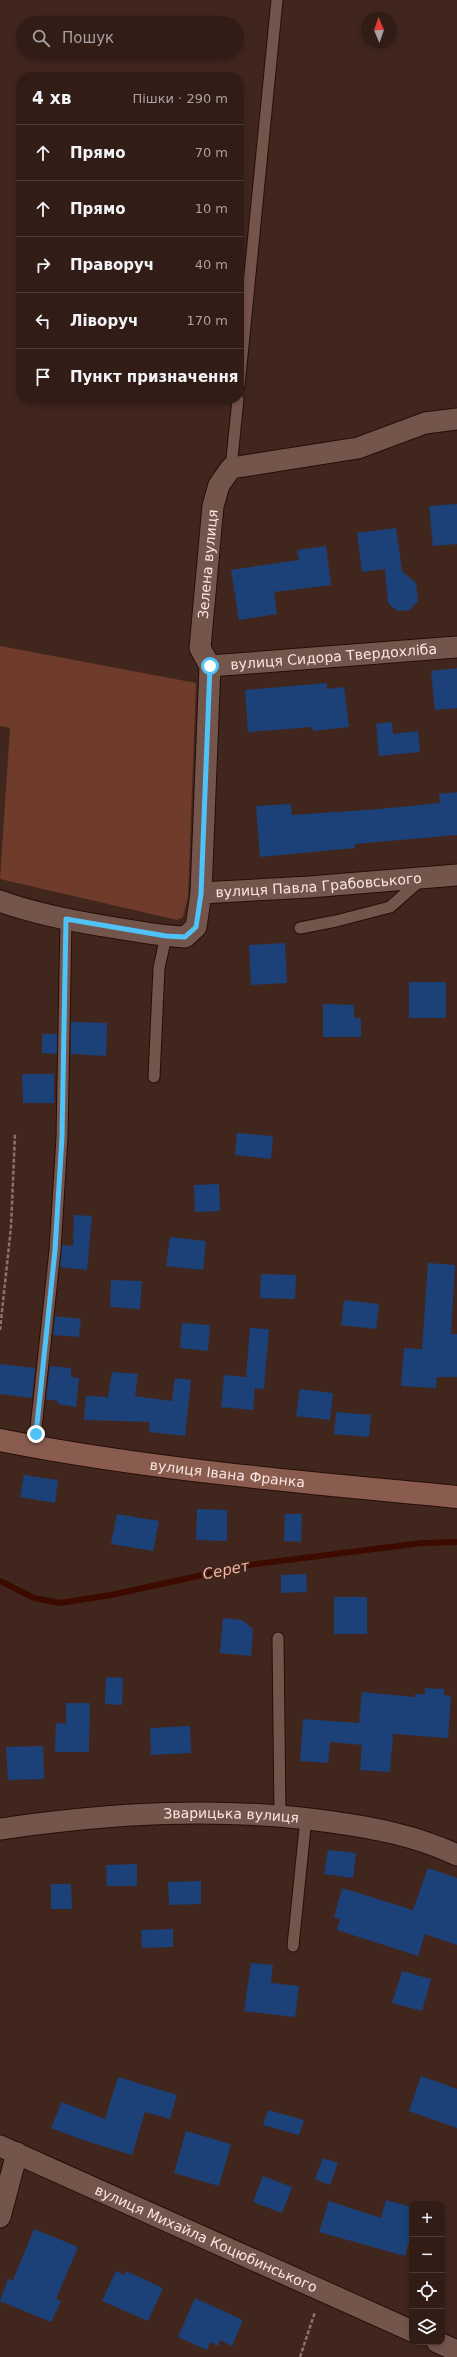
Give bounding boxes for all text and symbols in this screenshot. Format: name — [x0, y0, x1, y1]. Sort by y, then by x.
north arrow — [361, 12, 397, 48]
search box — [16, 16, 244, 60]
icon: search — [30, 27, 52, 49]
text: Пошук — [62, 29, 114, 47]
text: 4 хв — [32, 88, 71, 108]
text: Пішки · 290 m — [132, 91, 228, 106]
icon: ahead — [32, 142, 54, 164]
text: Прямо — [70, 144, 126, 162]
text: 70 m — [195, 145, 228, 160]
icon: ahead — [32, 198, 54, 220]
text: Прямо — [70, 200, 126, 218]
text: 10 m — [195, 201, 228, 216]
icon: right — [32, 254, 54, 276]
text: Праворуч — [70, 256, 154, 274]
text: 40 m — [195, 257, 228, 272]
icon: left — [32, 310, 54, 332]
text: Ліворуч — [70, 312, 138, 330]
text: 170 m — [186, 313, 228, 328]
icon: arrive — [32, 366, 54, 388]
text: Пункт призначення — [70, 368, 238, 386]
street label: Зелена вулиця — [195, 509, 221, 620]
street label: вулиця Сидора Твердохліба — [230, 641, 437, 672]
route start — [201, 657, 219, 675]
street label: вулиця Павла Грабовського — [215, 870, 422, 900]
route end — [27, 1425, 45, 1443]
street label: вулиця Івана Франка — [149, 1457, 306, 1490]
water label: Серет — [201, 1556, 252, 1583]
street label: Зварицька вулиця — [163, 1805, 300, 1826]
street label: вулиця Михайла Коцюбинського — [93, 2182, 320, 2295]
map controls — [409, 2201, 445, 2345]
button: + — [409, 2201, 445, 2237]
button: − — [409, 2237, 445, 2273]
button: locate — [409, 2273, 445, 2309]
button: layers — [409, 2309, 445, 2345]

